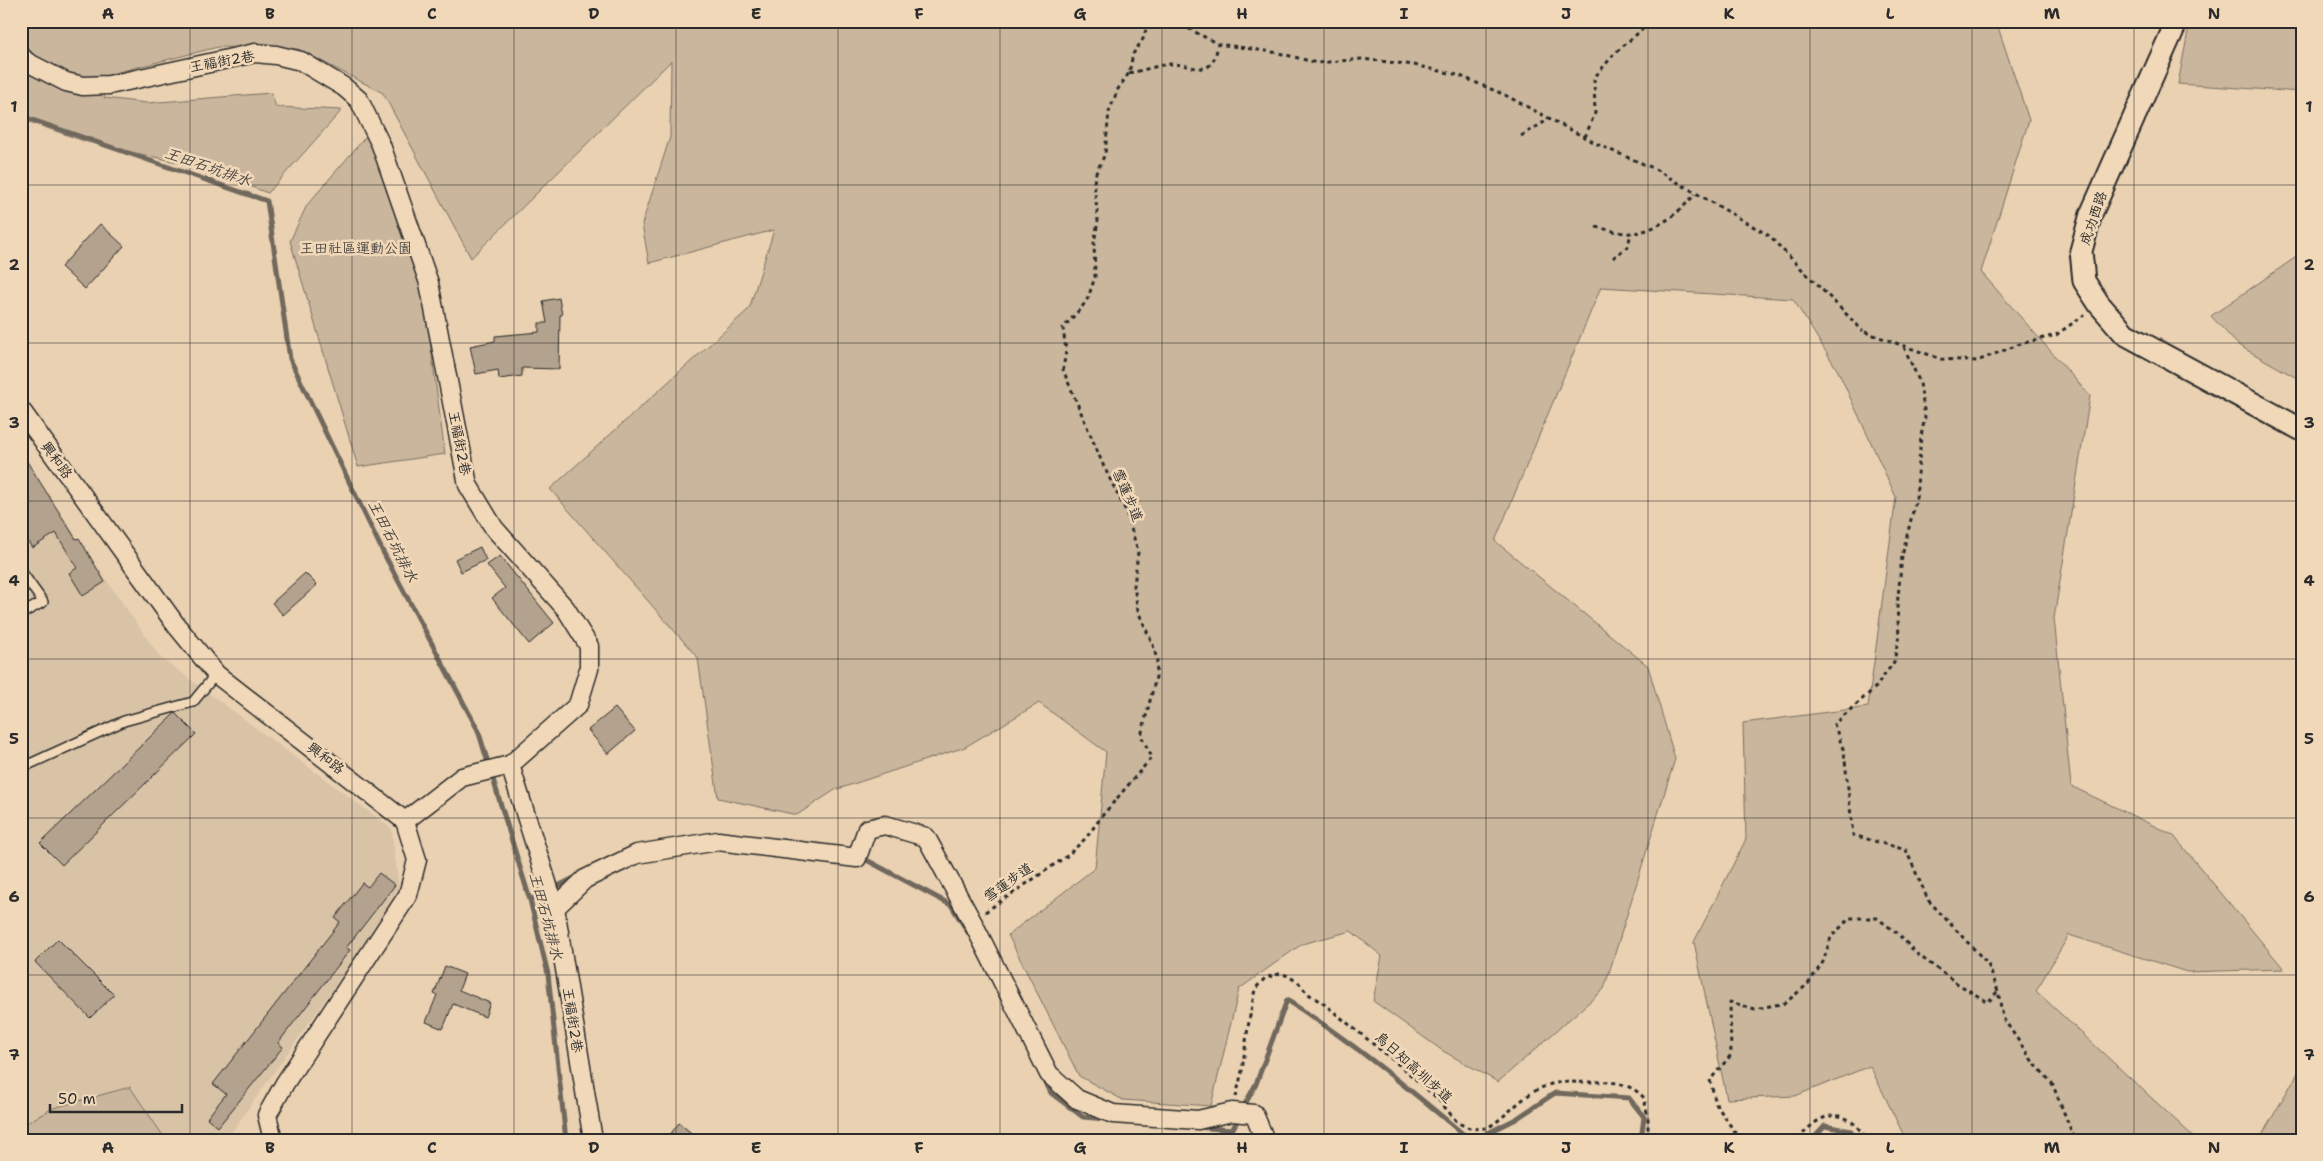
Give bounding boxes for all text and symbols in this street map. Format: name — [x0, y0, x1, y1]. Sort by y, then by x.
text: A — [102, 3, 114, 24]
text: B — [265, 3, 275, 24]
text: C — [427, 3, 437, 24]
text: D — [588, 3, 600, 24]
text: E — [751, 3, 761, 24]
text: F — [914, 3, 924, 24]
text: G — [1074, 3, 1087, 24]
text: H — [1236, 3, 1248, 24]
text: I — [1400, 3, 1409, 24]
text: J — [1561, 3, 1571, 24]
text: K — [1724, 3, 1735, 24]
text: L — [1886, 3, 1895, 24]
text: M — [2044, 3, 2061, 24]
text: N — [2208, 3, 2220, 24]
street label: 王福街2巷 — [188, 46, 257, 76]
text: 1 — [10, 96, 18, 117]
text: 1 — [2305, 96, 2313, 117]
water label: 王田石坑排水 — [162, 143, 255, 191]
street label: 成功西路 — [2075, 189, 2111, 247]
park label: 王田社區運動公園 — [300, 239, 412, 257]
text: 2 — [8, 254, 20, 275]
text: 2 — [2303, 254, 2315, 275]
street label: 王福街2巷 — [445, 409, 475, 478]
text: 3 — [8, 412, 20, 433]
text: 3 — [2303, 412, 2315, 433]
street label: 興和路 — [37, 438, 77, 482]
street label: 雪蓮步道 — [1109, 466, 1147, 524]
water label: 王田石坑排水 — [364, 496, 423, 587]
text: 4 — [8, 570, 20, 591]
text: 4 — [2303, 570, 2315, 591]
text: 5 — [9, 728, 19, 749]
text: 5 — [2304, 728, 2314, 749]
street label: 興和路 — [304, 738, 348, 778]
street label: 雪蓮步道 — [980, 859, 1036, 905]
water label: 王田石坑排水 — [525, 870, 568, 963]
text: 6 — [8, 886, 20, 907]
text: 6 — [2303, 886, 2315, 907]
street label: 王福街2巷 — [559, 986, 587, 1055]
street label: 烏日知高圳步道 — [1372, 1028, 1456, 1106]
text: 7 — [8, 1044, 20, 1065]
text: 7 — [2303, 1044, 2315, 1065]
scale bar — [50, 1081, 182, 1113]
text: 50 m — [58, 1089, 96, 1109]
text: A — [102, 1137, 114, 1158]
text: B — [265, 1137, 275, 1158]
text: C — [427, 1137, 437, 1158]
text: D — [588, 1137, 600, 1158]
text: E — [751, 1137, 761, 1158]
text: F — [914, 1137, 924, 1158]
text: G — [1074, 1137, 1087, 1158]
text: H — [1236, 1137, 1248, 1158]
text: I — [1400, 1137, 1409, 1158]
text: J — [1561, 1137, 1571, 1158]
text: K — [1724, 1137, 1735, 1158]
text: L — [1886, 1137, 1895, 1158]
text: M — [2044, 1137, 2061, 1158]
text: N — [2208, 1137, 2220, 1158]

